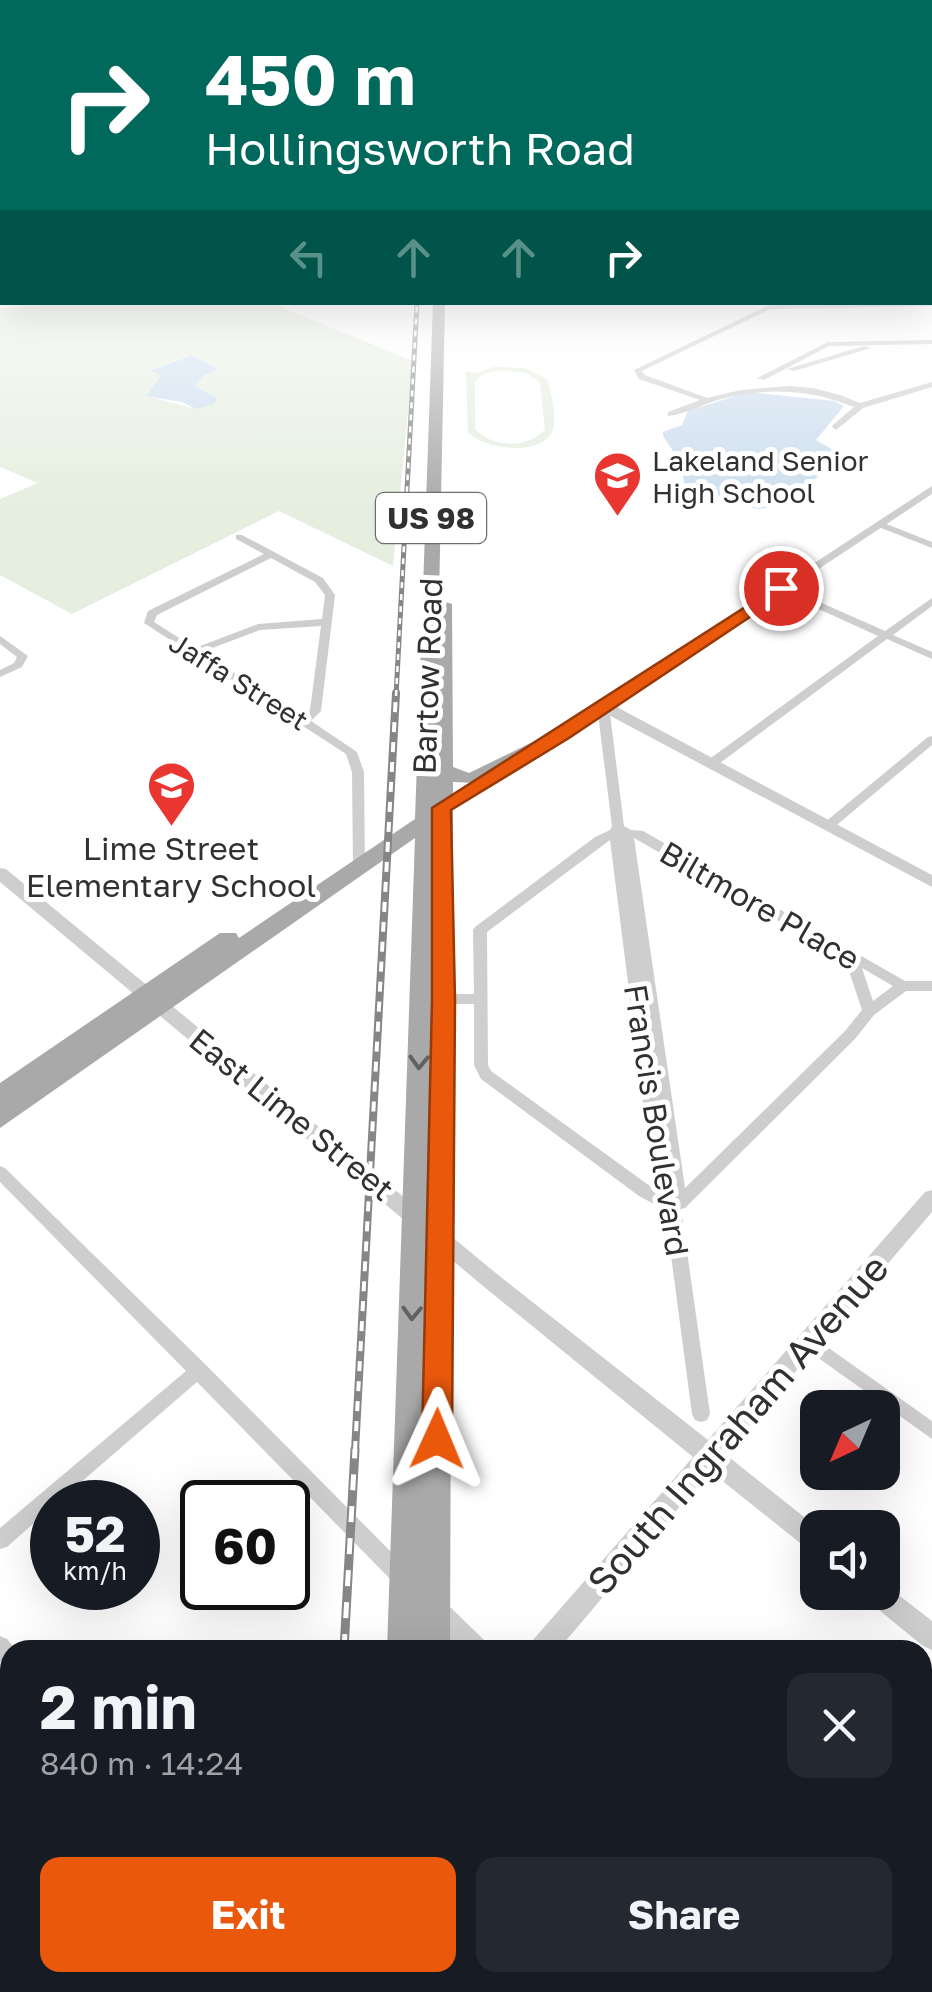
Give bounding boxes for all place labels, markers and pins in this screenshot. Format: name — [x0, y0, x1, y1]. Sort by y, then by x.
place label: Lakeland Senior High School — [652, 444, 868, 509]
school or university icon: Lakeland Senior High School — [591, 450, 643, 518]
pin — [739, 546, 824, 631]
school or university icon: Lime Street Elementary School — [145, 760, 197, 828]
place label: Lime Street Elementary School — [26, 829, 316, 904]

